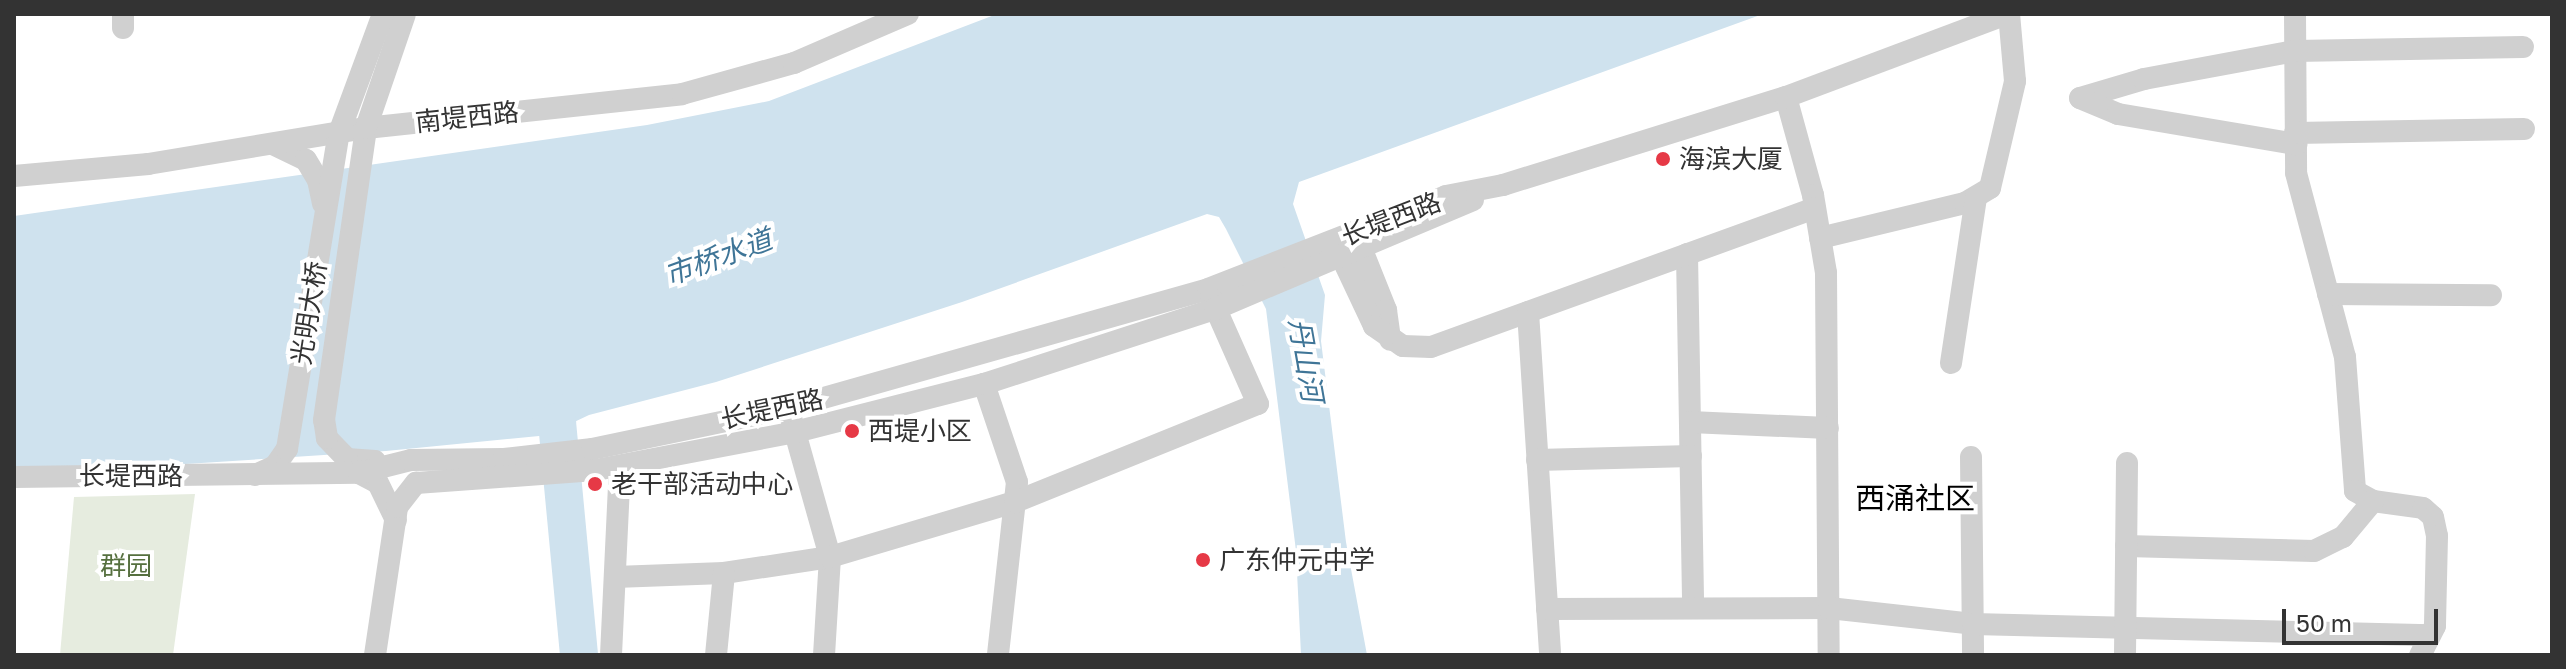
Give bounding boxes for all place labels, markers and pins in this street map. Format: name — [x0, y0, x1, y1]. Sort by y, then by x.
place label: 海滨大厦 — [1679, 143, 1783, 175]
marker: 海滨大厦 — [1654, 150, 1672, 168]
place label: 西堤小区 — [868, 415, 972, 447]
marker: 西堤小区 — [843, 422, 861, 440]
place label: 老干部活动中心 — [611, 468, 793, 500]
marker: 老干部活动中心 — [586, 475, 604, 493]
place label: 广东仲元中学 — [1219, 544, 1375, 576]
marker: 广东仲元中学 — [1194, 551, 1212, 569]

